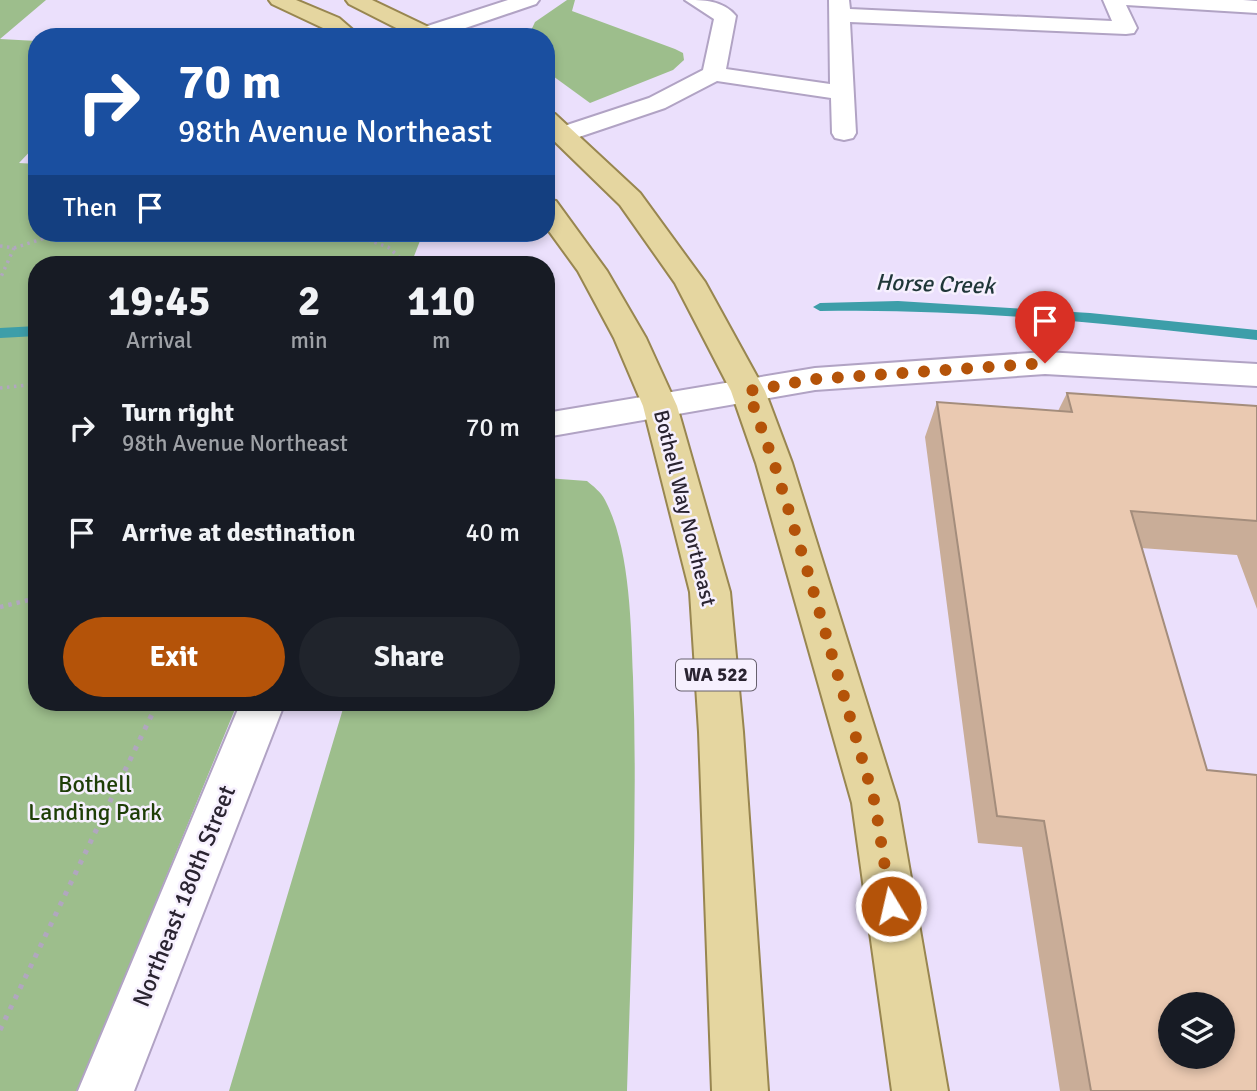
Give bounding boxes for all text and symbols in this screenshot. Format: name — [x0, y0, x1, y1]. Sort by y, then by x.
text: 70 m — [178, 52, 281, 112]
icon: right — [63, 56, 154, 147]
text: 98th Avenue Northeast — [178, 112, 492, 151]
icon: arrive — [131, 189, 169, 227]
text: Then — [63, 192, 117, 224]
water label: Horse Creek — [875, 267, 997, 301]
text: 19:45 — [108, 276, 211, 327]
text: 2 — [298, 276, 320, 327]
text: 110 — [407, 276, 475, 327]
pin — [1015, 291, 1075, 363]
icon: arrive — [1026, 302, 1064, 340]
text: Arrival — [126, 326, 192, 355]
text: min — [290, 326, 328, 355]
text: m — [432, 326, 450, 355]
text: Turn right — [122, 397, 234, 429]
street label: Bothell Way Northeast — [648, 407, 722, 609]
icon: right — [63, 409, 101, 447]
text: 70 m — [465, 412, 520, 444]
text: 98th Avenue Northeast — [122, 429, 348, 458]
icon: arrive — [63, 514, 101, 552]
text: Arrive at destination — [122, 517, 355, 549]
text: 40 m — [465, 517, 520, 549]
button: Exit — [63, 617, 285, 697]
button: Share — [299, 617, 520, 697]
road number: WA 522 — [676, 660, 756, 690]
park label: Bothell Landing Park — [28, 769, 162, 827]
street label: Northeast 180th Street — [126, 781, 242, 1011]
position arrow — [854, 869, 928, 943]
map controls — [1158, 992, 1235, 1069]
button: layers — [1158, 992, 1235, 1069]

